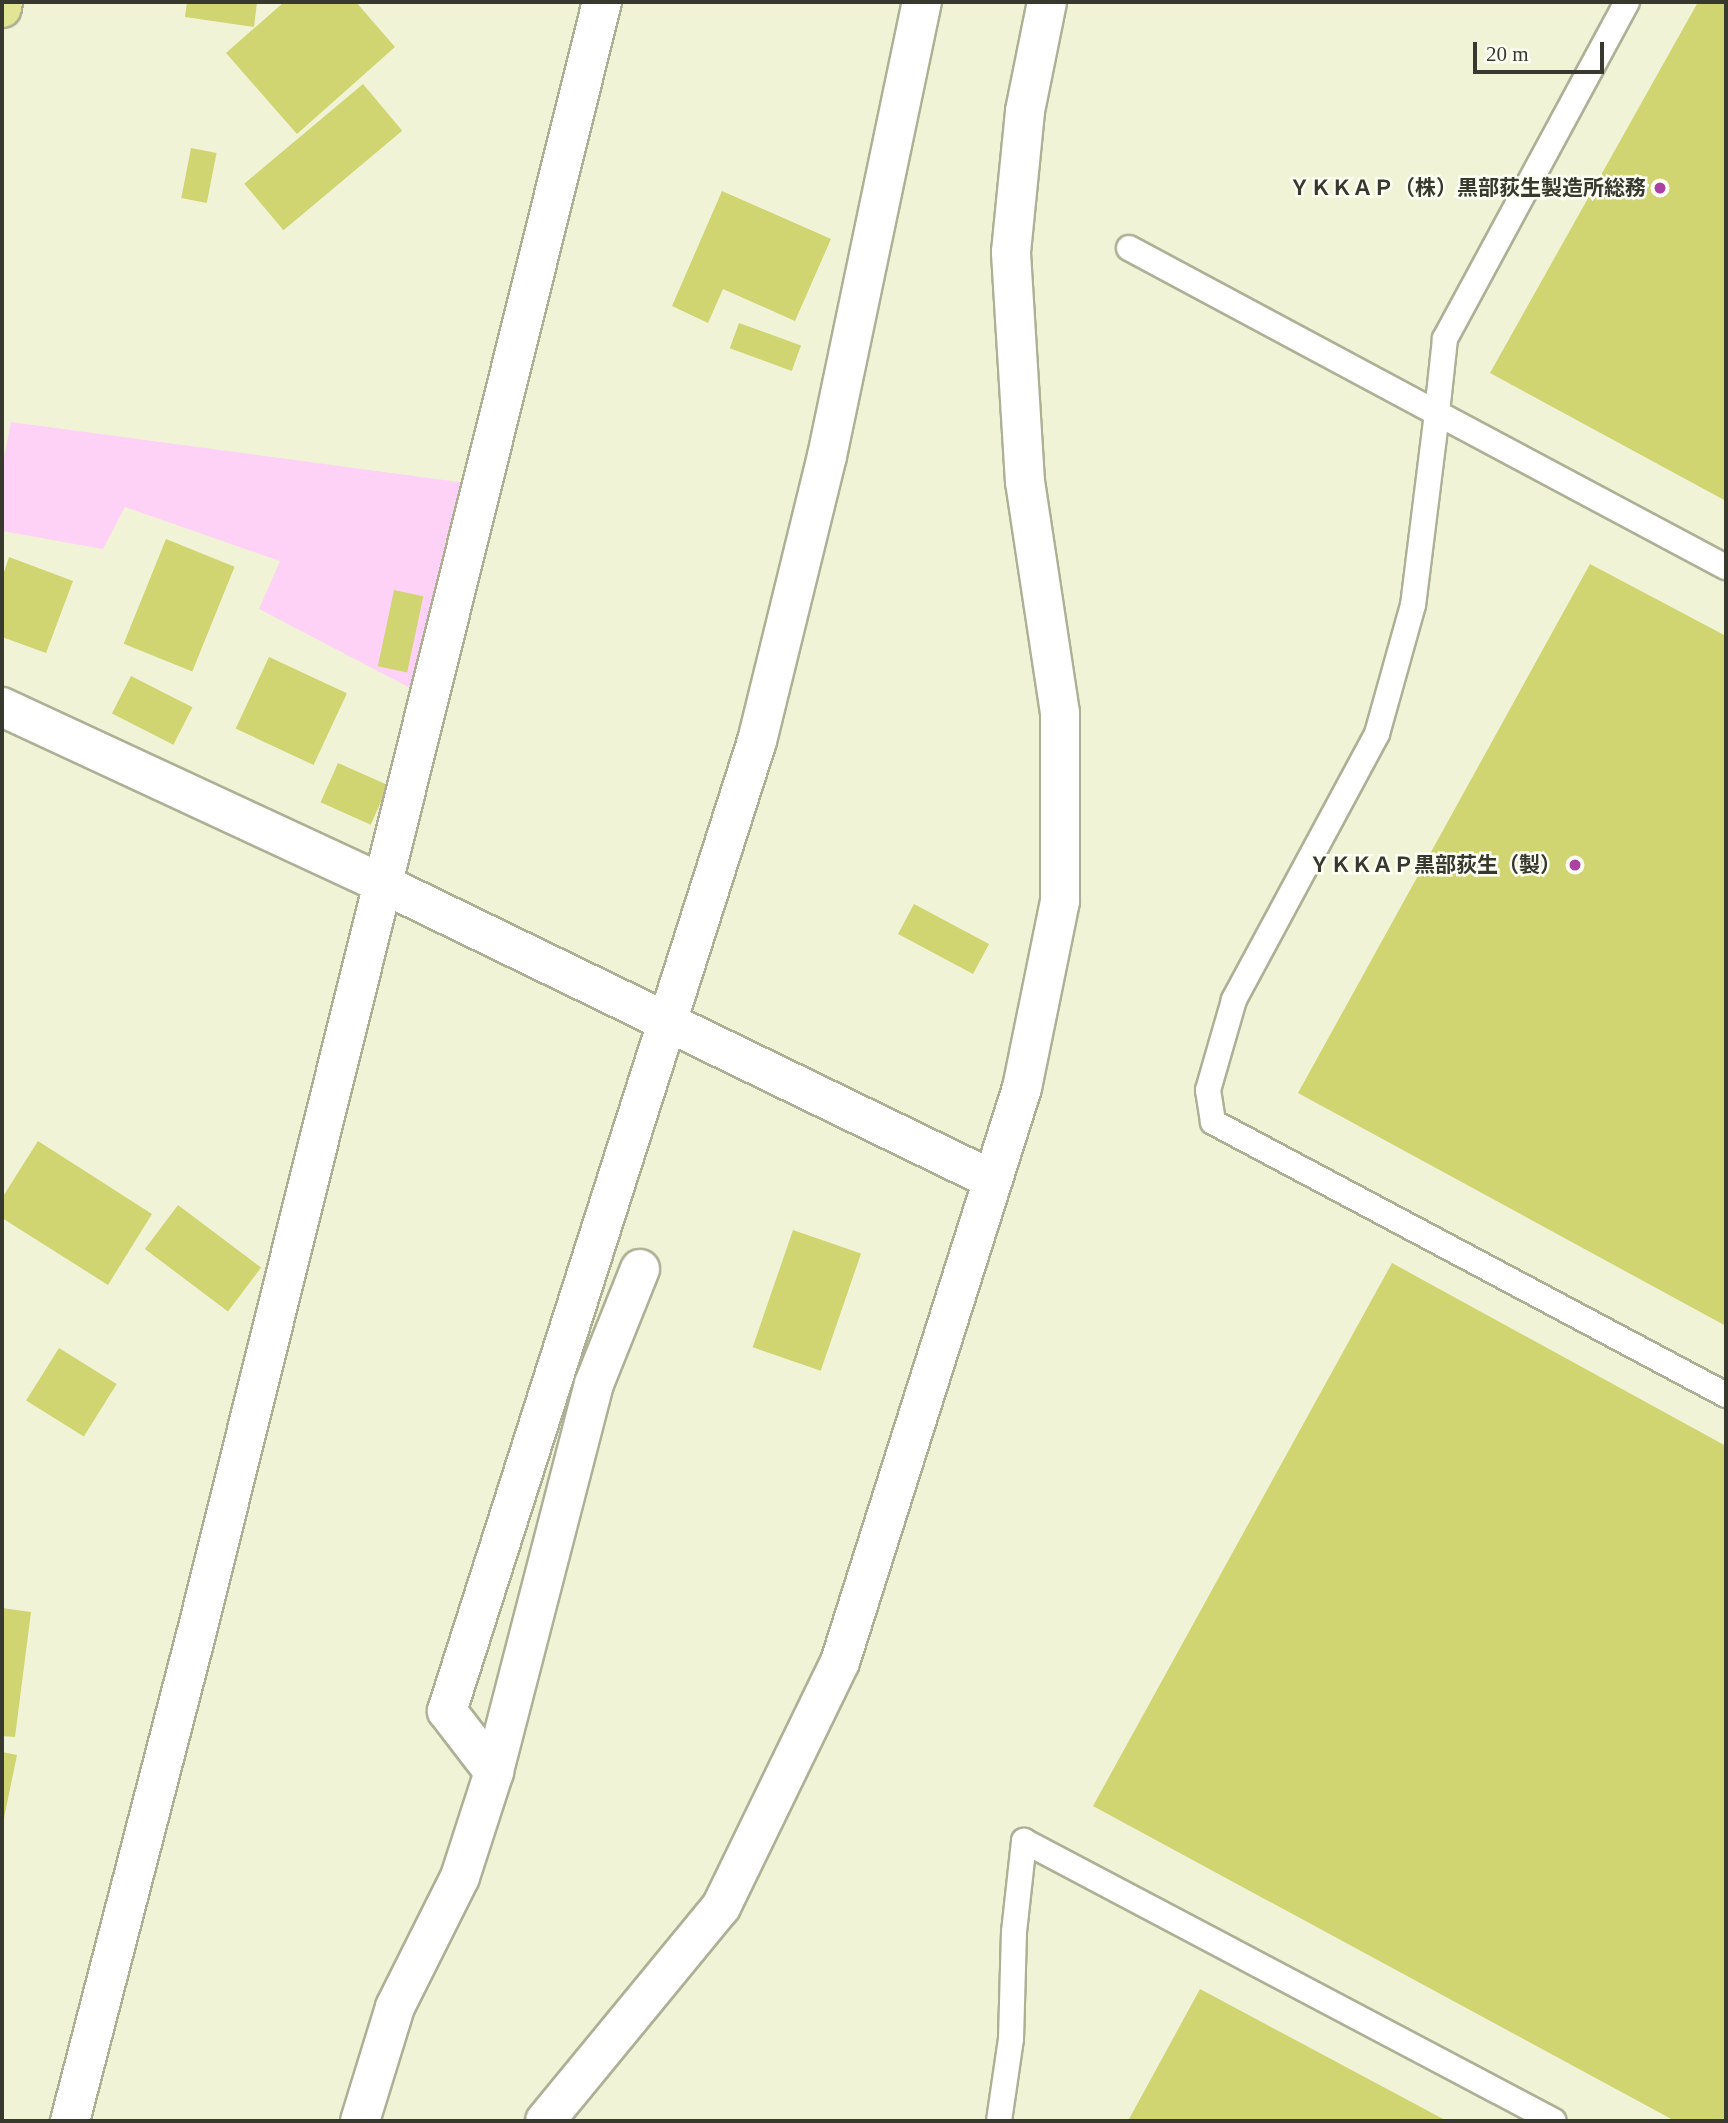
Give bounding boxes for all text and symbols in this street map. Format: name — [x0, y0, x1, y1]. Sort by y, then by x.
scale bar — [1476, 28, 1607, 72]
text: 20 m — [1486, 42, 1529, 66]
place label: ＹＫＫＡＰ（株）黒部荻生製造所総務 — [1289, 175, 1646, 201]
marker: ＹＫＫＡＰ（株）黒部荻生製造所総務 — [1652, 180, 1668, 196]
place label: ＹＫＫＡＰ黒部荻生（製） — [1309, 852, 1561, 878]
marker: ＹＫＫＡＰ黒部荻生（製） — [1567, 857, 1583, 873]

